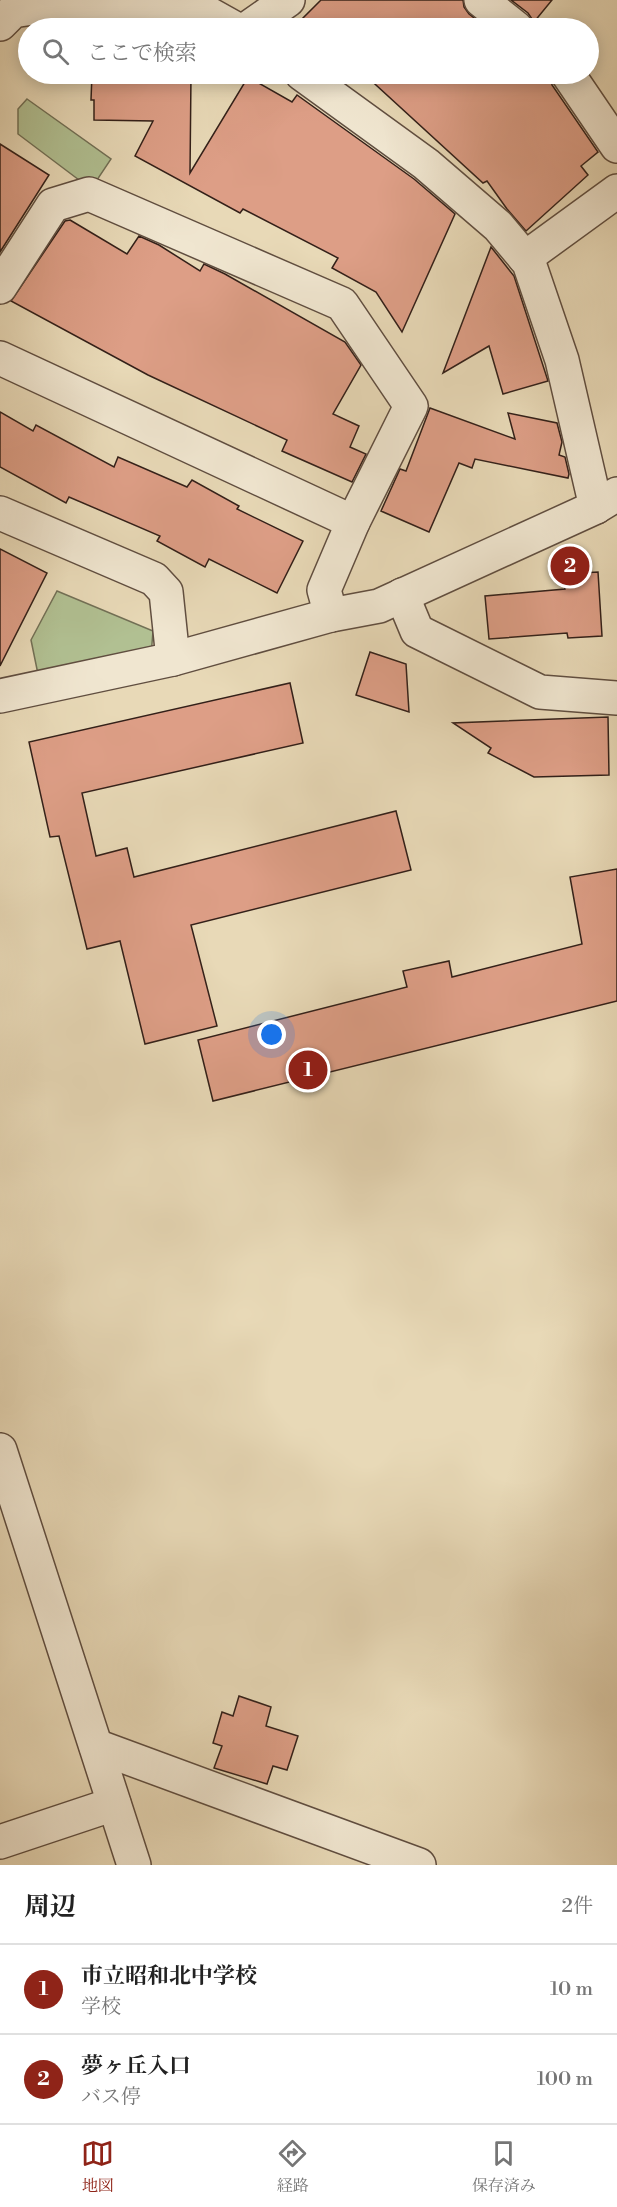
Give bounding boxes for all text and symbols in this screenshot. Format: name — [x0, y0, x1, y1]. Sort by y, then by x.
search box — [18, 18, 599, 84]
icon: search — [39, 35, 72, 68]
text: ここで検索 — [87, 40, 197, 67]
pin: 2 — [550, 544, 590, 588]
your location — [257, 1020, 286, 1049]
pin: 1 — [288, 1048, 328, 1092]
text: 周辺 — [24, 1891, 76, 1923]
text: 2件 — [562, 1894, 593, 1919]
text: 市立昭和北中学校 — [81, 1963, 257, 1990]
text: 1 — [39, 1977, 48, 2002]
text: 10 m — [550, 1977, 593, 2002]
text: 学校 — [81, 1995, 121, 2020]
text: 夢ヶ丘入口 — [81, 2053, 191, 2080]
text: 2 — [37, 2067, 50, 2092]
text: 100 m — [537, 2067, 593, 2092]
text: バス停 — [81, 2085, 141, 2110]
tab: 地図 — [81, 2137, 114, 2196]
tab: 経路 — [276, 2137, 309, 2196]
tab: 保存済み — [472, 2137, 536, 2196]

